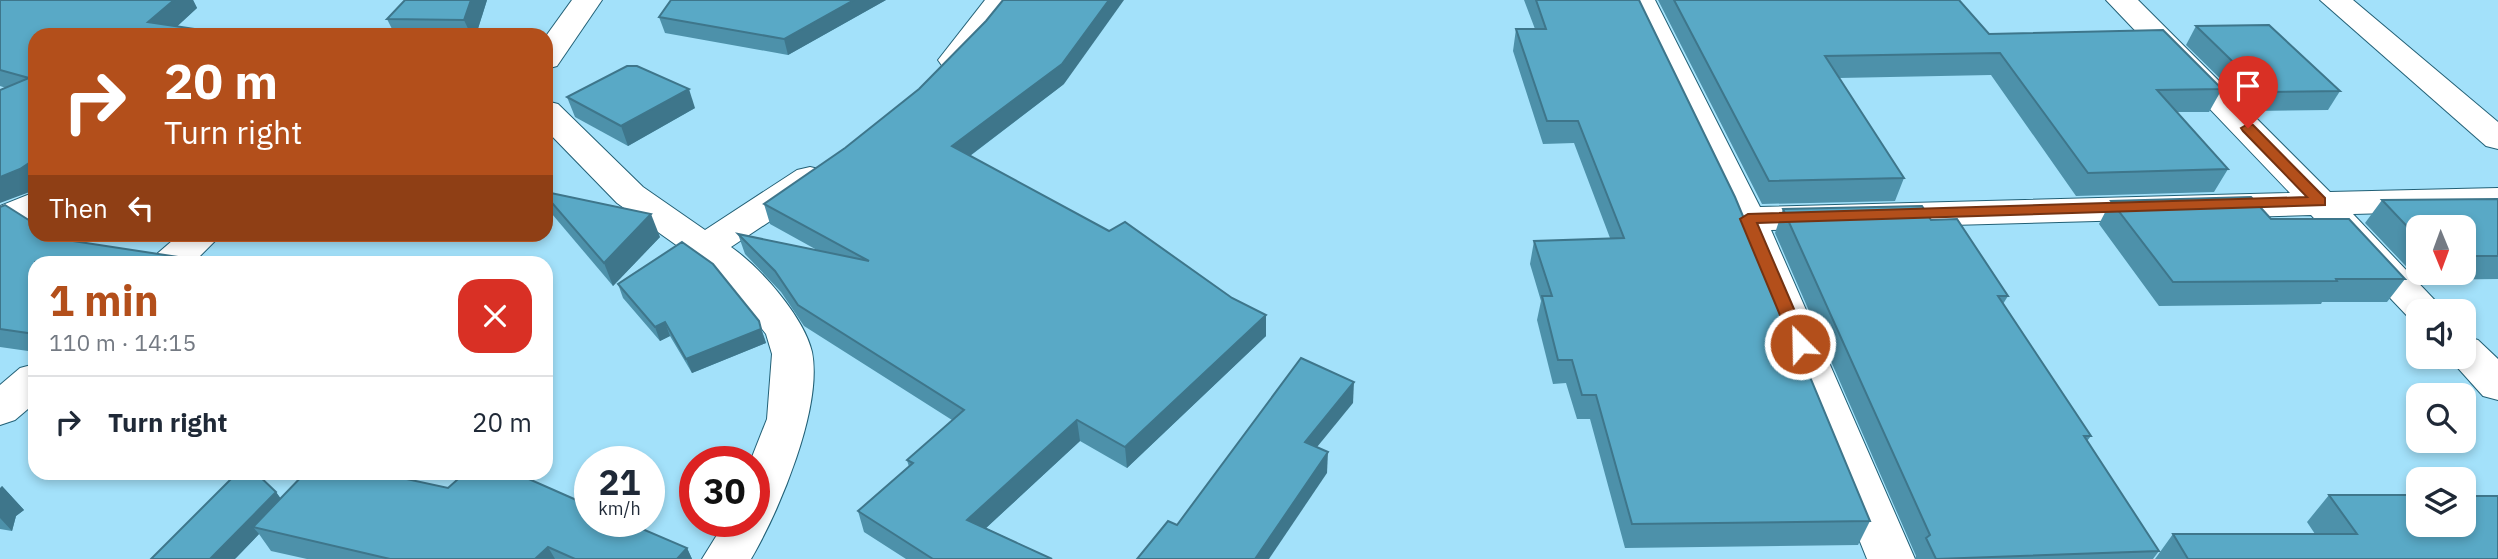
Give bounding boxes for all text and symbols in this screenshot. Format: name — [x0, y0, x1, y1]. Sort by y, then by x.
text: 20 m — [164, 49, 278, 112]
icon: right — [49, 56, 140, 147]
pin — [2218, 56, 2278, 128]
icon: arrive — [2229, 67, 2267, 105]
text: Turn right — [164, 111, 302, 153]
icon: left — [122, 189, 160, 227]
text: Then — [49, 191, 108, 225]
north arrow — [2406, 215, 2476, 285]
map controls — [2406, 215, 2476, 537]
text: 1 min — [49, 273, 159, 328]
button: close — [458, 279, 532, 353]
button: sound — [2406, 299, 2476, 369]
position arrow — [1763, 307, 1837, 381]
text: 110 m · 14:15 — [49, 327, 196, 357]
button: search — [2406, 383, 2476, 453]
icon: right — [49, 403, 87, 441]
text: Turn right — [108, 405, 227, 439]
text: 20 m — [472, 405, 532, 439]
speed limit sign: 30 — [679, 446, 770, 537]
text: 21 — [598, 459, 641, 505]
button: layers — [2406, 467, 2476, 537]
text: km/h — [598, 497, 641, 520]

